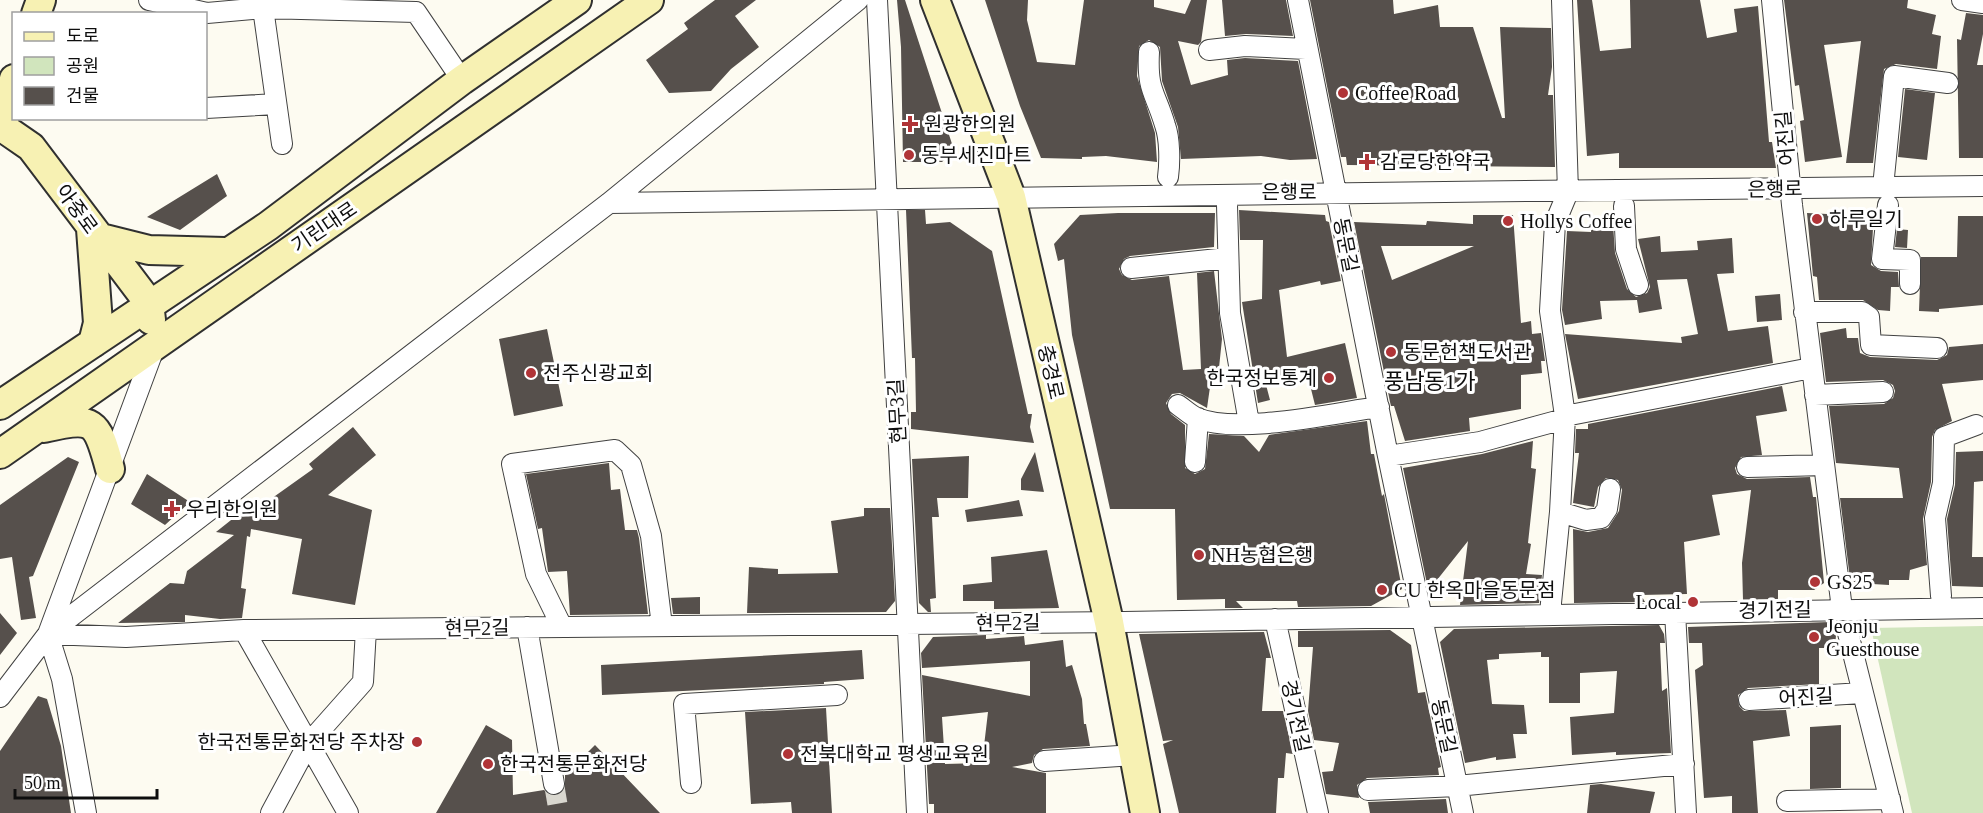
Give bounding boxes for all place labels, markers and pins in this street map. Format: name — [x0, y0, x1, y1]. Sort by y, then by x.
place label: Coffee Road — [1355, 82, 1456, 104]
marker: Coffee Road — [1336, 86, 1350, 100]
place label: 원광한의원 — [924, 113, 1016, 135]
marker: 원광한의원 — [901, 115, 919, 133]
place label: 동부세진마트 — [921, 144, 1031, 166]
marker: 동부세진마트 — [902, 148, 916, 162]
place label: 감로당한약국 — [1380, 151, 1490, 173]
marker: 감로당한약국 — [1358, 153, 1376, 171]
place label: 하루일기 — [1829, 208, 1903, 230]
place label: Hollys Coffee — [1520, 210, 1633, 233]
marker: 하루일기 — [1810, 212, 1824, 226]
marker: Hollys Coffee — [1501, 214, 1515, 228]
place label: 동문헌책도서관 — [1403, 341, 1532, 363]
marker: 동문헌책도서관 — [1384, 345, 1398, 359]
place label: 전주신광교회 — [543, 362, 653, 384]
marker: 전주신광교회 — [524, 366, 538, 380]
place label: 한국정보통계 — [1207, 367, 1317, 389]
marker: 한국정보통계 — [1322, 371, 1336, 385]
place label: 우리한의원 — [186, 498, 278, 520]
marker: 우리한의원 — [163, 500, 181, 518]
place label: NH농협은행 — [1211, 544, 1314, 566]
marker: NH농협은행 — [1192, 548, 1206, 562]
place label: GS25 — [1827, 571, 1873, 593]
marker: GS25 — [1808, 575, 1822, 589]
place label: CU 한옥마을동문점 — [1394, 579, 1556, 601]
marker: CU 한옥마을동문점 — [1375, 583, 1389, 597]
place label: Local — [1635, 591, 1681, 613]
marker: Local — [1686, 595, 1700, 609]
place label: Jeonju Guesthouse — [1826, 615, 1919, 660]
marker: Jeonju Guesthouse — [1807, 630, 1821, 644]
place label: 한국전통문화전당 주차장 — [198, 731, 405, 753]
marker: 한국전통문화전당 주차장 — [410, 735, 424, 749]
place label: 전북대학교 평생교육원 — [800, 743, 989, 765]
marker: 전북대학교 평생교육원 — [781, 747, 795, 761]
place label: 한국전통문화전당 — [500, 753, 647, 775]
marker: 한국전통문화전당 — [481, 757, 495, 771]

